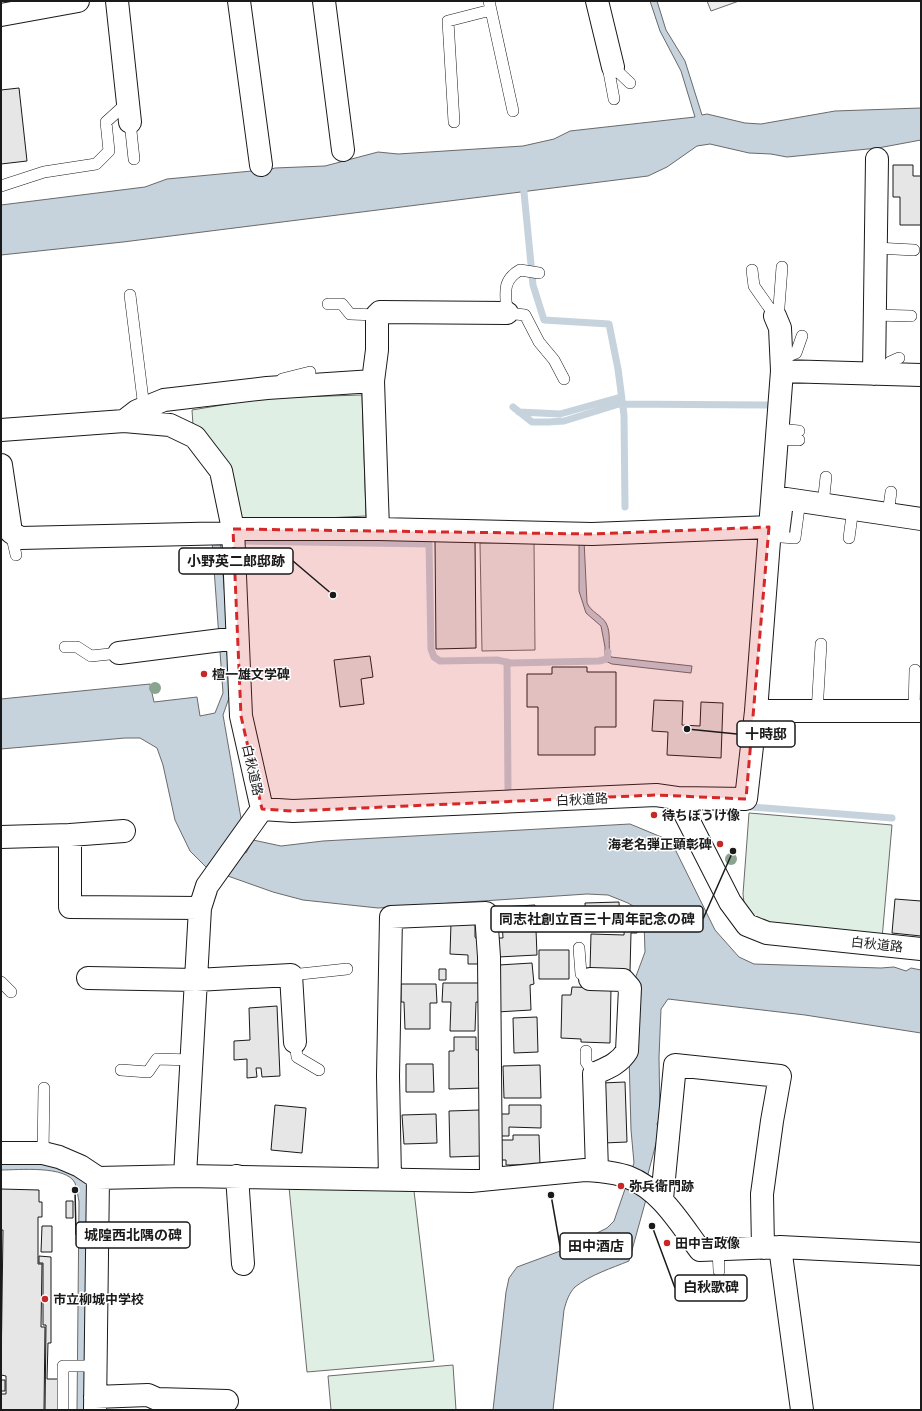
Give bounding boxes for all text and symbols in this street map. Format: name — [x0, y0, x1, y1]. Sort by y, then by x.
callout: 小野英二郎邸跡 — [179, 548, 293, 574]
text: 小野英二郎邸跡 — [187, 551, 285, 570]
place label: 檀一雄文学碑 — [212, 665, 290, 683]
marker: 檀一雄文学碑 — [199, 669, 209, 679]
callout: 十時邸 — [737, 721, 795, 747]
text: 十時邸 — [745, 724, 787, 743]
street label: 白秋道路 — [238, 743, 268, 797]
street label: 白秋道路 — [556, 789, 608, 809]
place label: 待ちぼうけ像 — [662, 806, 740, 824]
marker: 待ちぼうけ像 — [649, 810, 659, 820]
place label: 海老名弾正顕彰碑 — [608, 835, 712, 853]
marker: 海老名弾正顕彰碑 — [715, 839, 725, 849]
callout: 同志社創立百三十周年記念の碑 — [491, 906, 703, 932]
text: 同志社創立百三十周年記念の碑 — [499, 909, 695, 928]
street label: 白秋道路 — [850, 932, 904, 956]
place label: 弥兵衛門跡 — [629, 1177, 694, 1195]
marker: 弥兵衛門跡 — [616, 1181, 626, 1191]
callout: 城隍西北隅の碑 — [76, 1222, 190, 1248]
text: 城隍西北隅の碑 — [84, 1225, 182, 1244]
callout: 田中酒店 — [560, 1233, 632, 1259]
place label: 田中吉政像 — [675, 1234, 740, 1252]
text: 田中酒店 — [568, 1236, 624, 1255]
marker: 田中吉政像 — [662, 1238, 672, 1248]
callout: 白秋歌碑 — [675, 1275, 747, 1301]
text: 白秋歌碑 — [683, 1277, 739, 1296]
place label: 市立柳城中学校 — [53, 1290, 144, 1308]
marker: 市立柳城中学校 — [40, 1294, 50, 1304]

